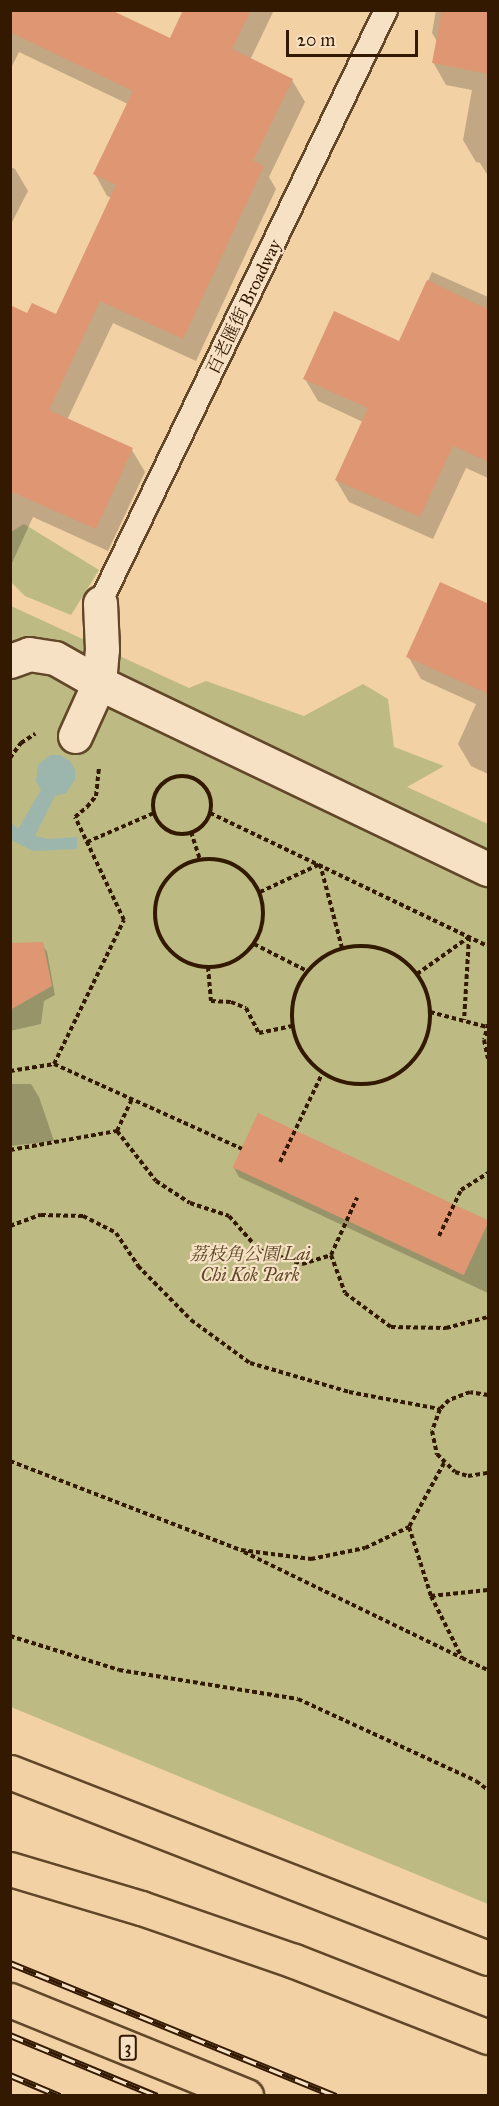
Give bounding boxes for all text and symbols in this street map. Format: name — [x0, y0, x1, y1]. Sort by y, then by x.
scale bar — [289, 18, 421, 56]
text: 20 m — [297, 29, 335, 51]
street label: 百老匯街 Broadway — [202, 236, 286, 378]
park label: 荔枝角公園 Lai Chi Kok Park — [189, 1244, 311, 1286]
road number: 3 — [118, 2035, 138, 2061]

